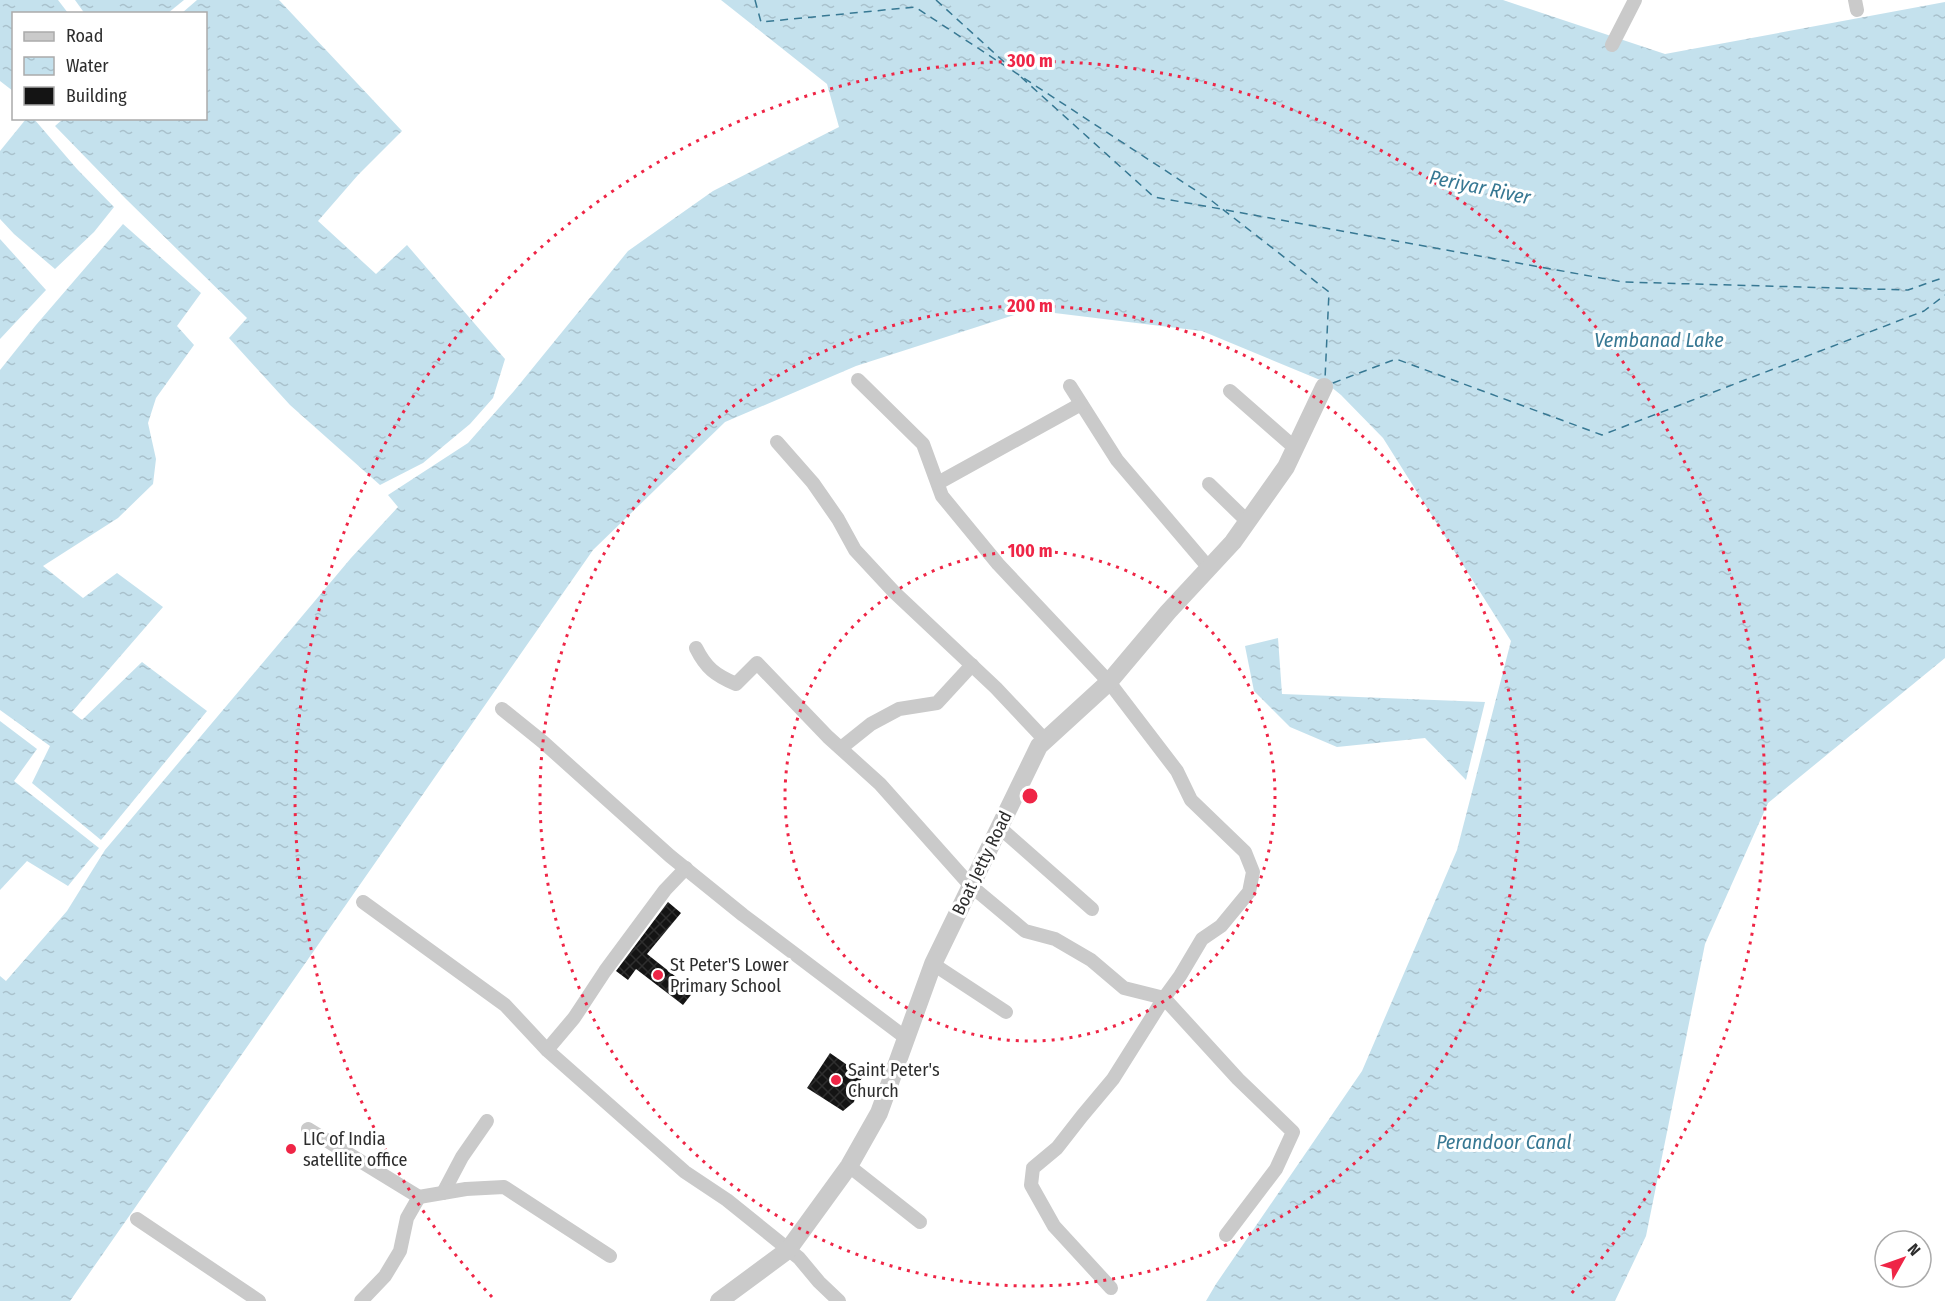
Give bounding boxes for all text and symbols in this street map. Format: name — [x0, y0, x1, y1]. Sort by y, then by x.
legend — [12, 12, 207, 120]
text: Road — [66, 25, 103, 47]
text: 300 m — [1006, 50, 1053, 72]
text: Water — [66, 55, 109, 77]
text: Building — [66, 85, 127, 107]
water label: Periyar River — [1427, 165, 1534, 210]
text: 200 m — [1006, 295, 1053, 317]
water label: Vembanad Lake — [1594, 328, 1724, 352]
text: 100 m — [1008, 540, 1052, 562]
centre of rings — [1020, 786, 1040, 806]
street label: Boat Jetty Road — [947, 807, 1017, 919]
place label: St Peter'S Lower Primary School — [670, 954, 789, 997]
marker: St Peter'S Lower Primary School — [651, 968, 665, 982]
place label: Saint Peter's Church — [848, 1059, 940, 1102]
marker: Saint Peter's Church — [829, 1073, 843, 1087]
place label: LIC of India satellite office — [303, 1128, 407, 1171]
water label: Perandoor Canal — [1436, 1130, 1572, 1154]
marker: LIC of India satellite office — [284, 1142, 298, 1156]
north arrow — [1873, 1229, 1933, 1289]
text: N — [1904, 1240, 1924, 1259]

